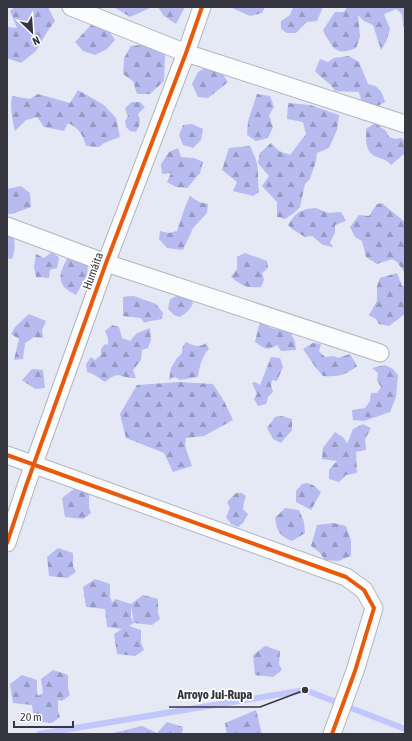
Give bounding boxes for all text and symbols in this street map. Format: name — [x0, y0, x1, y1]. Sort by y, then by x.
north arrow — [12, 12, 52, 52]
text: N — [31, 34, 42, 48]
street label: Humáita — [80, 250, 106, 292]
callout: Arroyo Jui-Rupa — [169, 682, 260, 707]
text: Arroyo Jui-Rupa — [177, 687, 252, 702]
scale bar — [14, 703, 73, 729]
text: 20 m — [20, 710, 42, 724]

